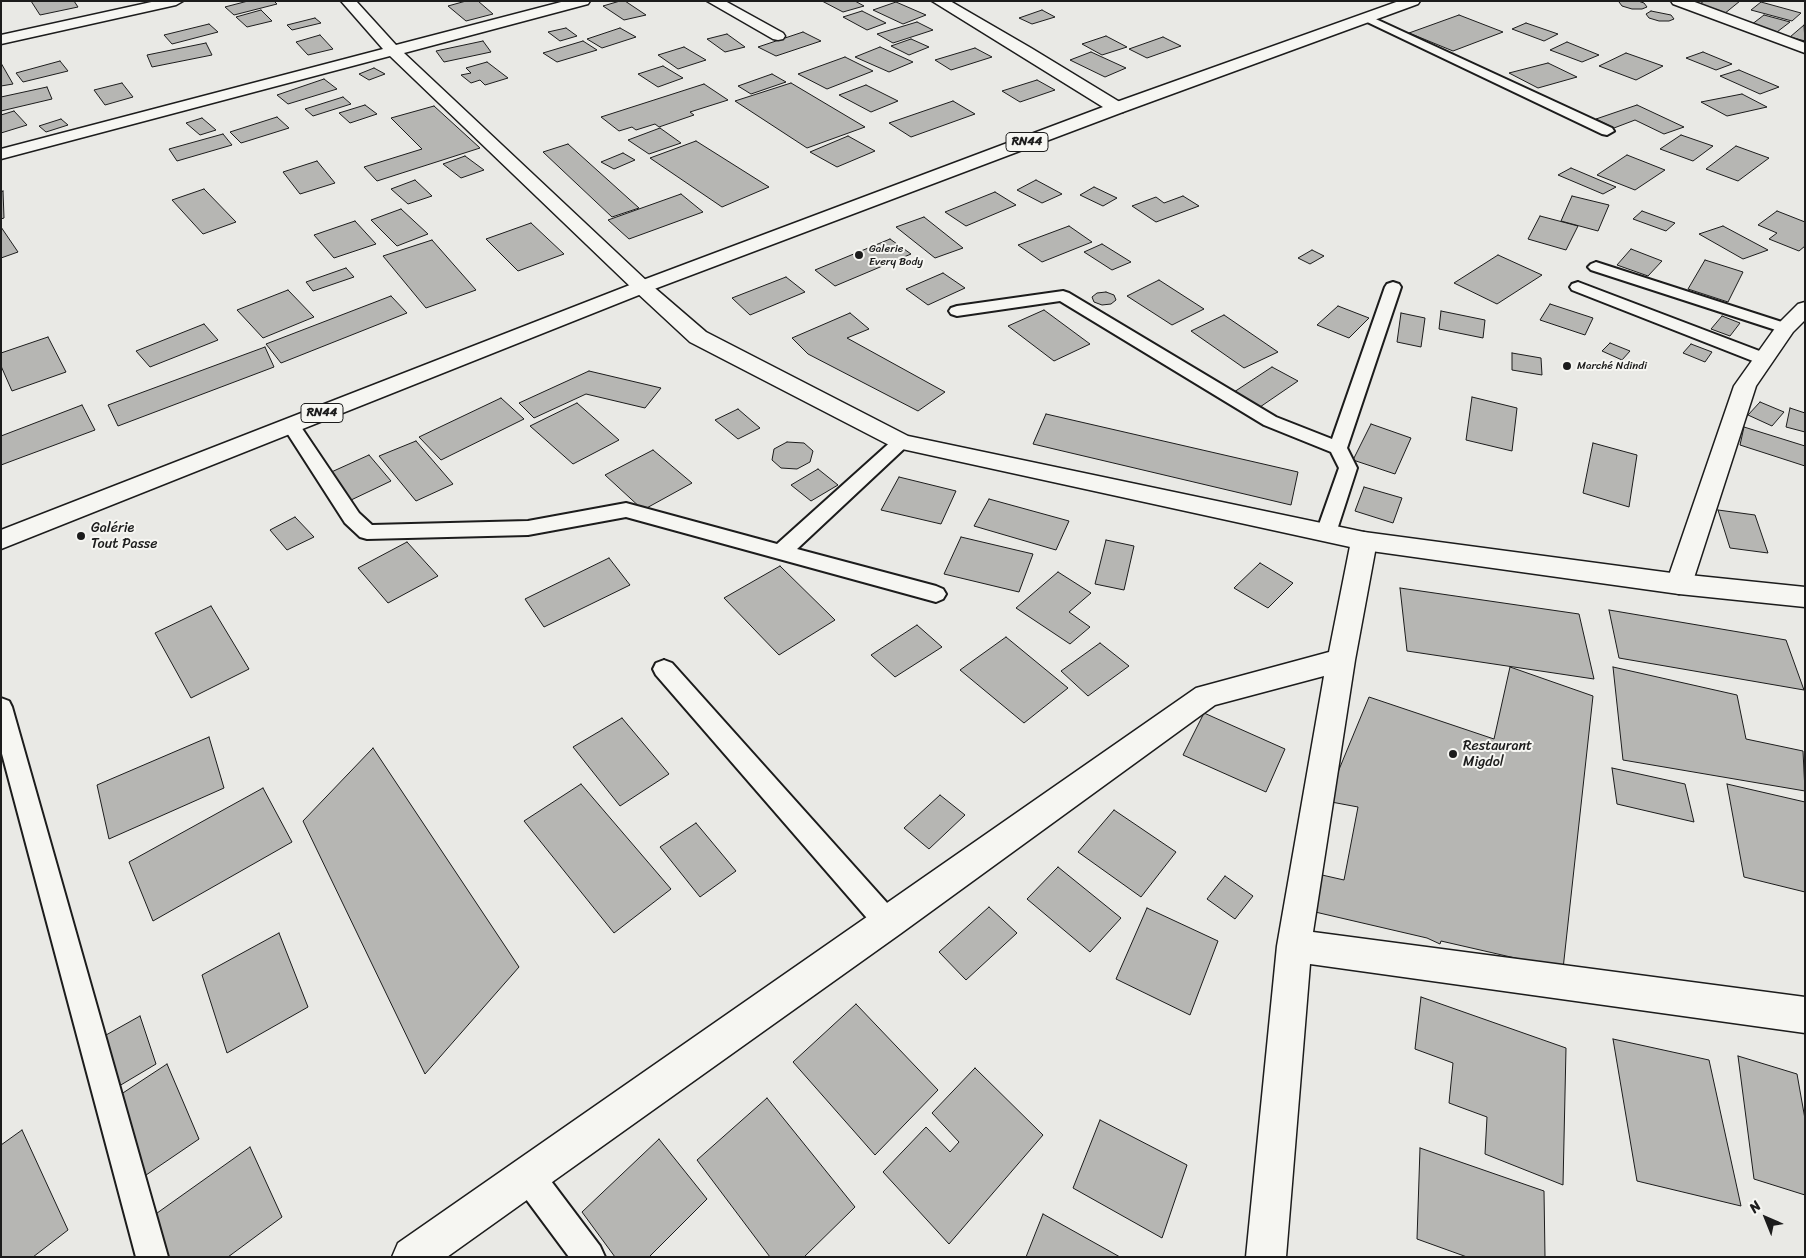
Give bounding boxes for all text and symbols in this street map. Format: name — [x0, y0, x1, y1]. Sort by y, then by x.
road number: RN44 — [1006, 132, 1048, 152]
place label: Galerie Every Body — [869, 242, 923, 268]
marker: Galerie Every Body — [853, 249, 865, 261]
place label: Marché Ndindi — [1577, 359, 1647, 373]
marker: Marché Ndindi — [1561, 360, 1573, 372]
road number: RN44 — [301, 403, 343, 422]
place label: Galérie Tout Passe — [91, 520, 157, 552]
marker: Galérie Tout Passe — [75, 530, 87, 542]
place label: Restaurant Migdol — [1463, 738, 1532, 770]
marker: Restaurant Migdol — [1447, 748, 1459, 760]
north arrow — [1741, 1193, 1791, 1243]
text: N — [1743, 1194, 1767, 1219]

